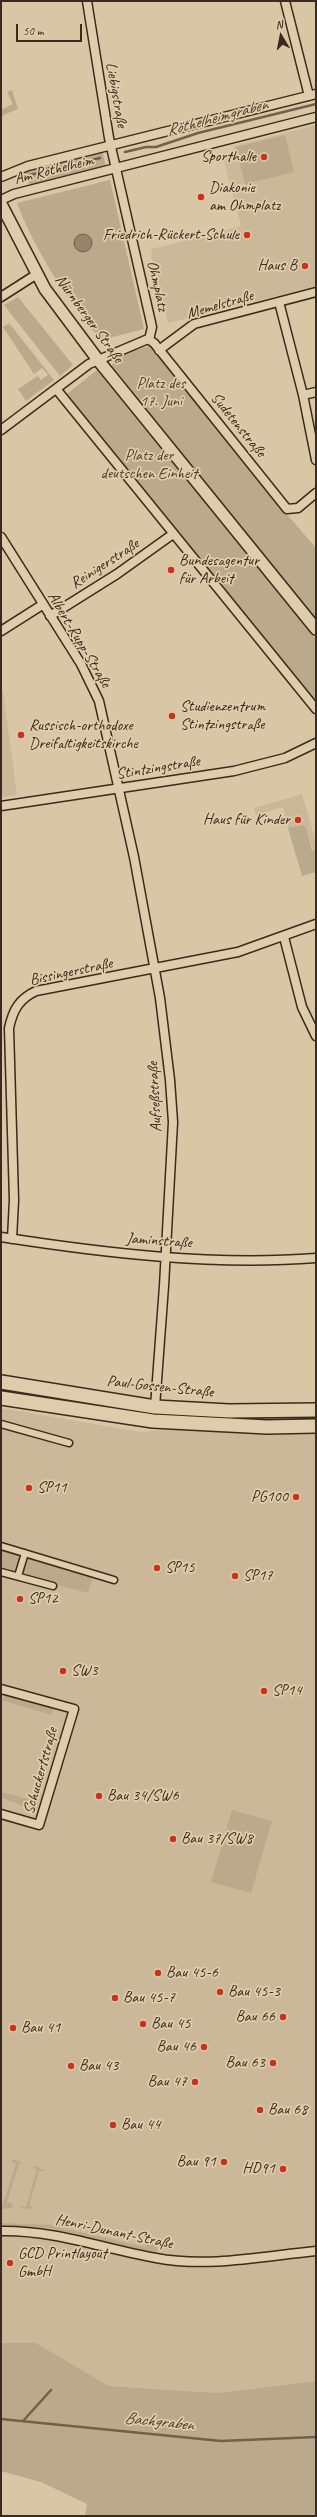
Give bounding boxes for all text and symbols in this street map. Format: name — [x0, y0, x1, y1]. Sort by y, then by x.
scale bar — [18, 16, 84, 42]
north arrow — [261, 16, 301, 56]
text: N — [274, 17, 283, 32]
text: 50 m — [23, 23, 43, 39]
street label: Liebigstraße — [101, 61, 131, 129]
water label: Röthelheimgraben — [164, 95, 270, 141]
place label: Sporthalle — [201, 147, 256, 167]
street label: Am Röthelheim — [12, 151, 96, 189]
marker: Sporthalle — [259, 152, 269, 162]
place label: Diakonie am Ohmplatz — [209, 178, 280, 216]
marker: Diakonie am Ohmplatz — [196, 192, 206, 202]
place label: Friedrich-Rückert-Schule — [103, 225, 239, 245]
marker: Friedrich-Rückert-Schule — [242, 230, 252, 240]
place label: Haus B — [257, 256, 297, 276]
street label: Ohmplatz — [142, 259, 172, 313]
marker: Haus B — [300, 261, 310, 271]
street label: Nürnberger Straße — [50, 271, 128, 367]
street label: Memelstraße — [185, 286, 255, 324]
park label: Platz des 17. Juni — [137, 374, 185, 412]
street label: Sudetenstraße — [206, 389, 270, 461]
park label: Platz der deutschen Einheit — [101, 446, 197, 484]
street label: Reinigerstraße — [67, 535, 143, 593]
place label: Bundesagentur für Arbeit — [179, 551, 259, 589]
marker: Bundesagentur für Arbeit — [166, 565, 176, 575]
street label: Albert-Rupp-Straße — [43, 589, 115, 691]
place label: Studienzentrum Stintzingstraße — [180, 697, 265, 735]
marker: Studienzentrum Stintzingstraße — [167, 711, 177, 721]
place label: Russisch-orthodoxe Dreifaltigkeitskirche — [29, 716, 138, 754]
marker: Russisch-orthodoxe Dreifaltigkeitskirche — [16, 730, 26, 740]
street label: Stintzingstraße — [115, 752, 201, 784]
place label: Haus für Kinder — [203, 810, 290, 830]
marker: Haus für Kinder — [293, 815, 303, 825]
street label: Bissingerstraße — [28, 954, 114, 990]
street label: Aufseßstraße — [144, 1061, 166, 1133]
street label: Jaminstraße — [126, 1229, 192, 1253]
street label: Paul-Gossen-Straße — [106, 1372, 214, 1402]
place label: SP11 — [37, 1478, 67, 1498]
marker: SP11 — [24, 1483, 34, 1493]
place label: PG100 — [251, 1487, 288, 1507]
marker: PG100 — [291, 1492, 301, 1502]
place label: SP15 — [165, 1558, 195, 1578]
marker: SP15 — [152, 1563, 162, 1573]
place label: SP17 — [243, 1566, 273, 1586]
marker: SP17 — [230, 1571, 240, 1581]
place label: SP12 — [28, 1589, 58, 1609]
marker: SP12 — [15, 1594, 25, 1604]
place label: SW3 — [71, 1661, 98, 1681]
marker: SW3 — [58, 1666, 68, 1676]
place label: SP14 — [272, 1681, 302, 1701]
marker: SP14 — [259, 1686, 269, 1696]
street label: Schuckertstraße — [20, 1726, 62, 1816]
place label: Bau 34/SW6 — [107, 1786, 179, 1806]
marker: Bau 34/SW6 — [94, 1791, 104, 1801]
place label: Bau 37/SW8 — [181, 1829, 253, 1849]
marker: Bau 37/SW8 — [168, 1834, 178, 1844]
place label: Bau 45-6 — [166, 1963, 218, 1983]
marker: Bau 45-6 — [153, 1968, 163, 1978]
place label: Bau 45-3 — [228, 1982, 280, 2002]
marker: Bau 45-3 — [215, 1987, 225, 1997]
place label: Bau 45-7 — [123, 1988, 175, 2008]
marker: Bau 45-7 — [110, 1993, 120, 2003]
place label: Bau 66 — [235, 2007, 275, 2027]
marker: Bau 66 — [278, 2012, 288, 2022]
place label: Bau 45 — [151, 2014, 191, 2034]
place label: Bau 41 — [21, 2018, 61, 2038]
marker: Bau 45 — [138, 2019, 148, 2029]
marker: Bau 41 — [8, 2023, 18, 2033]
place label: Bau 46 — [156, 2037, 196, 2057]
marker: Bau 46 — [199, 2042, 209, 2052]
place label: Bau 63 — [225, 2053, 265, 2073]
place label: Bau 43 — [79, 2056, 119, 2076]
marker: Bau 63 — [268, 2058, 278, 2068]
marker: Bau 43 — [66, 2061, 76, 2071]
place label: Bau 47 — [147, 2072, 187, 2092]
marker: Bau 47 — [190, 2077, 200, 2087]
place label: Bau 68 — [268, 2100, 308, 2120]
marker: Bau 68 — [255, 2105, 265, 2115]
place label: Bau 44 — [121, 2115, 161, 2135]
marker: Bau 44 — [108, 2120, 118, 2130]
place label: Bau 91 — [176, 2152, 216, 2172]
marker: Bau 91 — [219, 2157, 229, 2167]
place label: HD91 — [242, 2159, 275, 2179]
marker: HD91 — [278, 2164, 288, 2174]
street label: Henri-Dunant-Straße — [54, 2210, 174, 2254]
place label: GCD Printlayout GmbH — [18, 2244, 107, 2282]
marker: GCD Printlayout GmbH — [5, 2258, 15, 2268]
water label: Bachgraben — [123, 2408, 195, 2436]

